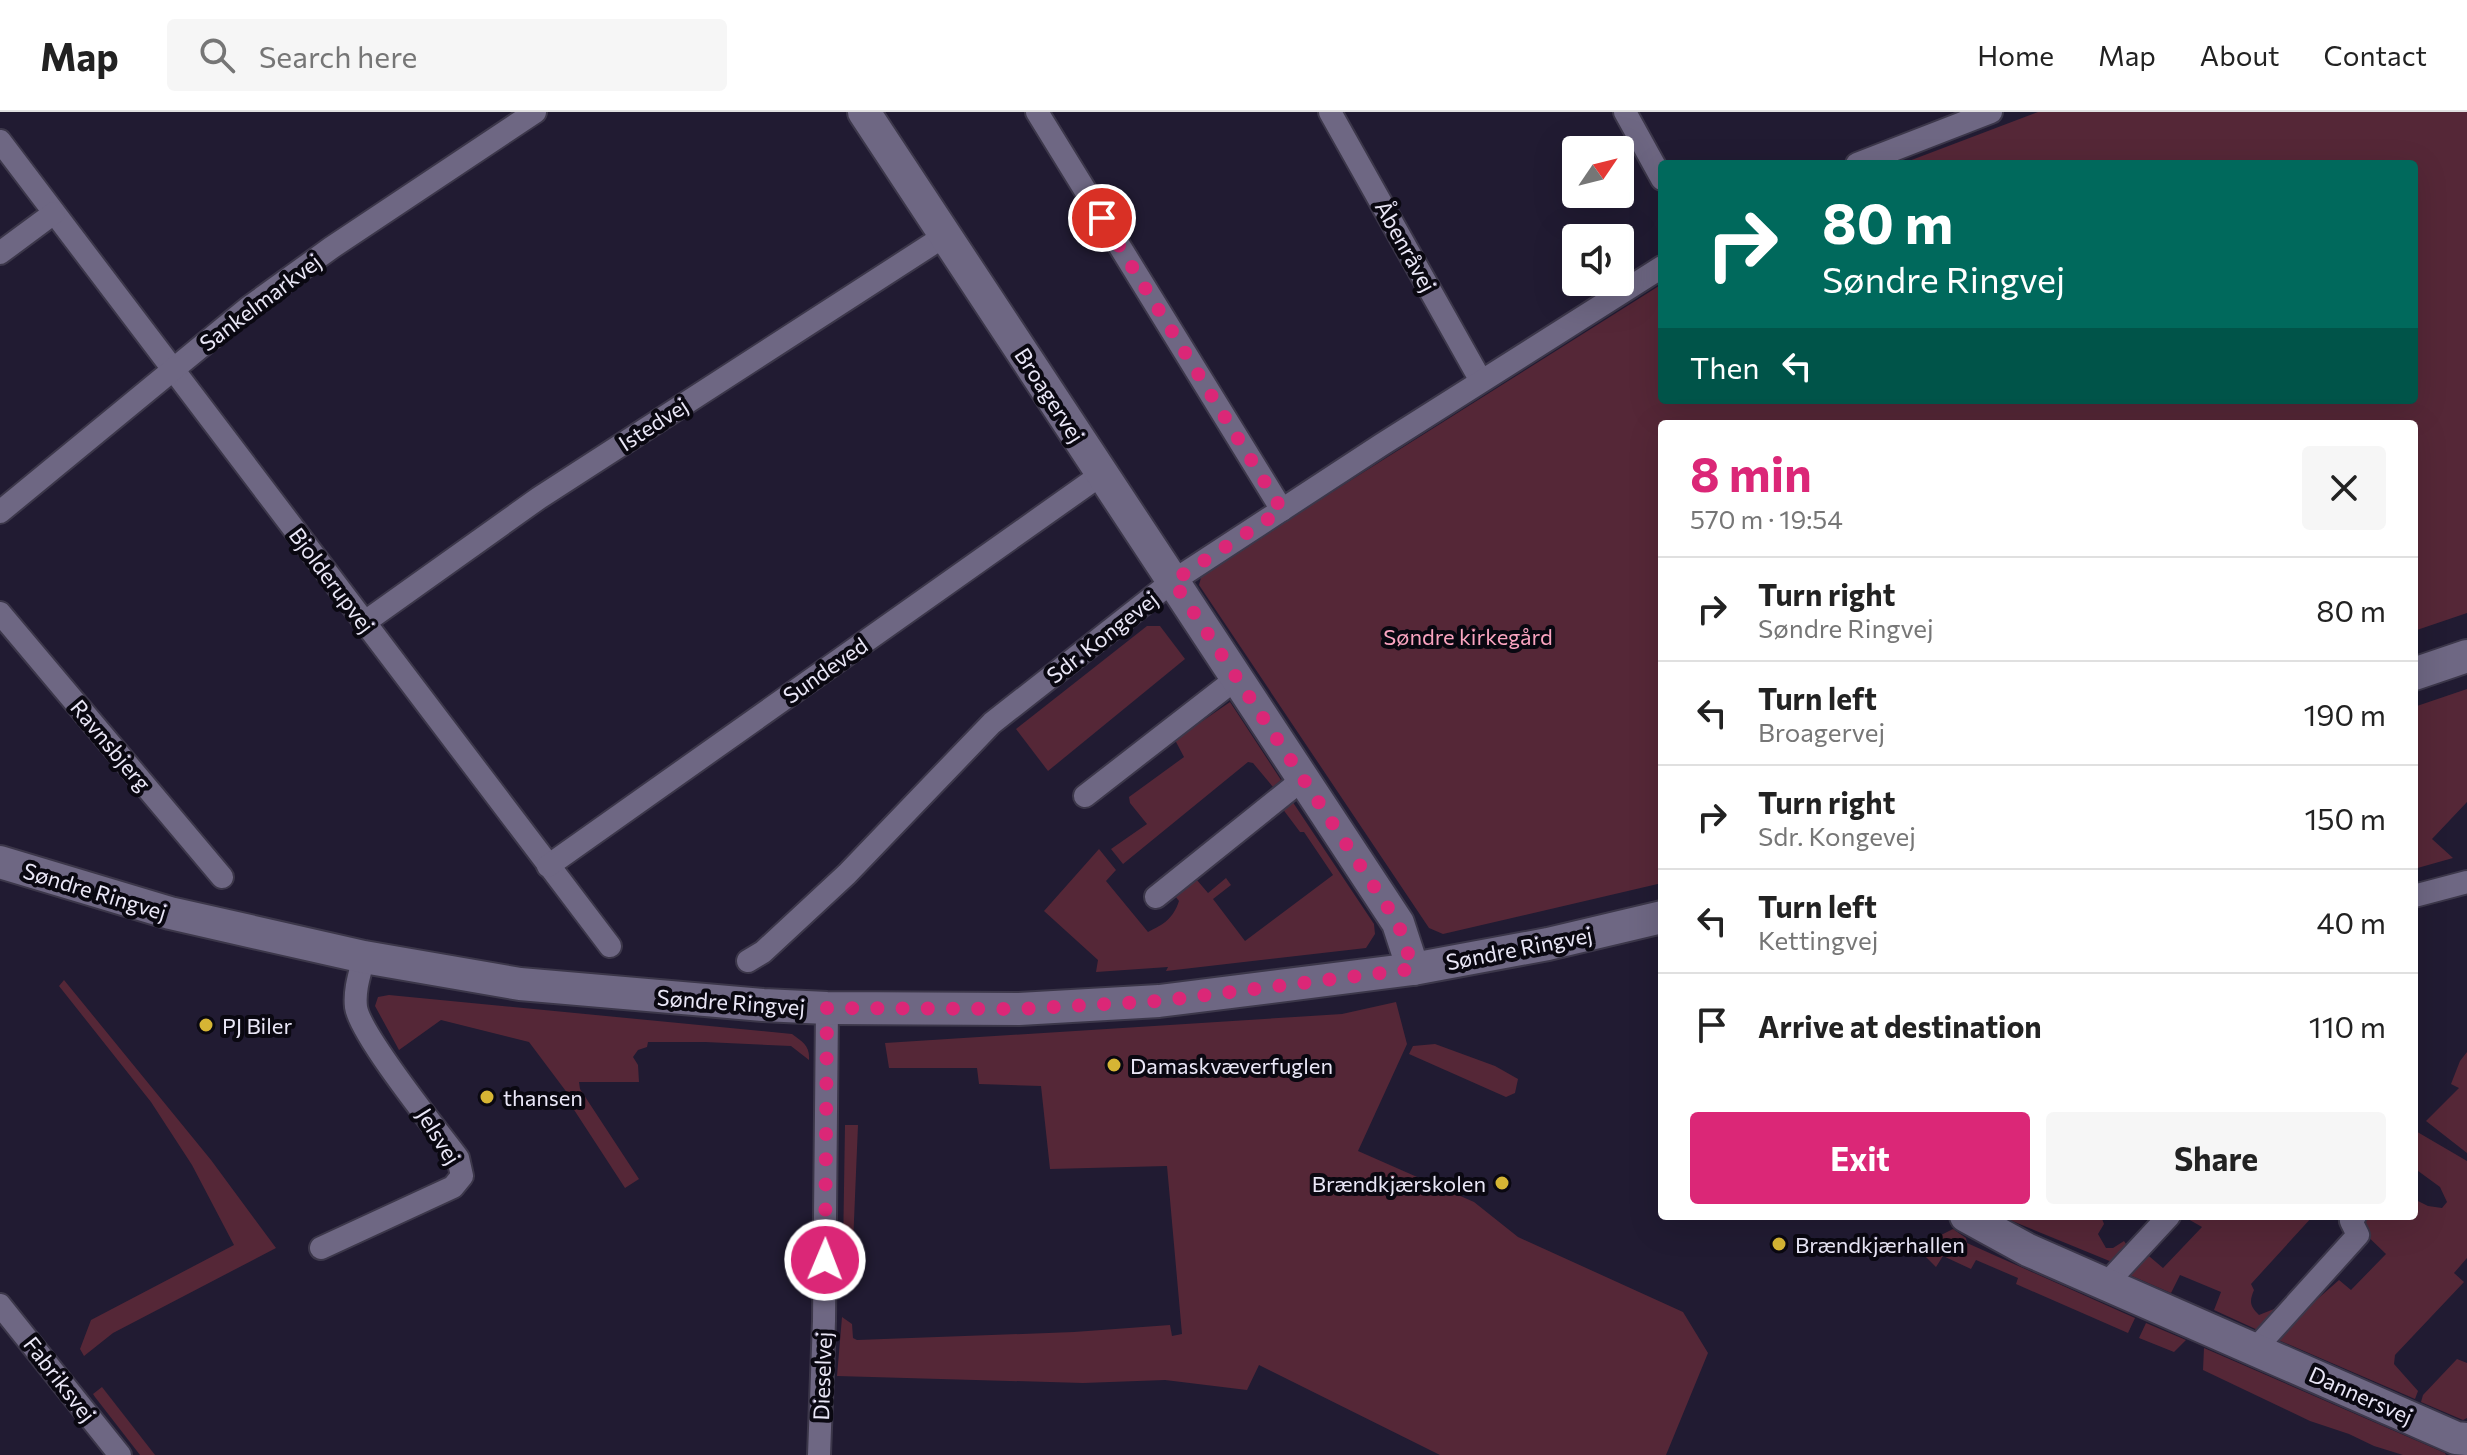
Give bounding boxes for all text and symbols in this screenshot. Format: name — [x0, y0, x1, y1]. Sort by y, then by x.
search box — [167, 19, 727, 91]
text: Map — [40, 32, 119, 79]
icon: search — [195, 33, 239, 77]
text: Search here — [259, 37, 417, 74]
text: Home — [1977, 38, 2054, 72]
text: Map — [2098, 38, 2156, 72]
text: About — [2200, 38, 2280, 72]
text: Contact — [2324, 38, 2427, 72]
north arrow — [1562, 136, 1634, 208]
map controls — [1562, 136, 1634, 296]
pin — [1068, 184, 1136, 252]
text: 80 m — [1822, 187, 1953, 256]
icon: right — [1690, 192, 1794, 296]
icon: arrive — [1080, 196, 1124, 240]
street label: Åbenråvej — [1370, 196, 1442, 296]
button: sound — [1562, 224, 1634, 296]
street label: Sankelmarkvej — [194, 248, 326, 356]
text: Søndre Ringvej — [1822, 256, 2065, 300]
street label: Broagervej — [1009, 343, 1091, 447]
icon: left — [1775, 344, 1819, 388]
text: Then — [1690, 348, 1759, 385]
street label: Istedvej — [613, 392, 693, 456]
text: 8 min — [1690, 443, 1812, 502]
button: close — [2302, 446, 2386, 530]
text: 570 m · 19:54 — [1690, 503, 1843, 534]
street label: Bjolderupvej — [284, 522, 380, 638]
text: Turn right — [1758, 575, 1895, 612]
street label: Sdr. Kongevej — [1041, 585, 1163, 689]
icon: right — [1690, 587, 1734, 631]
text: 80 m — [2316, 591, 2386, 628]
text: Søndre Ringvej — [1758, 612, 1934, 643]
park label: Søndre kirkegård — [1383, 623, 1553, 650]
street label: Sundeved — [778, 631, 872, 709]
text: Turn left — [1758, 679, 1877, 716]
icon: left — [1690, 691, 1734, 735]
street label: Ravnsbjerg — [65, 694, 157, 796]
text: 190 m — [2303, 695, 2386, 732]
text: Broagervej — [1758, 716, 1885, 747]
text: Turn right — [1758, 783, 1895, 820]
icon: right — [1690, 795, 1734, 839]
text: 150 m — [2304, 799, 2386, 836]
text: Sdr. Kongevej — [1758, 820, 1916, 851]
street label: Søndre Ringvej — [20, 856, 170, 926]
text: Turn left — [1758, 887, 1877, 924]
icon: left — [1690, 899, 1734, 943]
text: 40 m — [2317, 903, 2386, 940]
street label: Søndre Ringvej — [1443, 921, 1595, 975]
text: Kettingvej — [1758, 924, 1878, 955]
street label: Søndre Ringvej — [656, 983, 806, 1021]
icon: arrive — [1690, 1003, 1734, 1047]
text: Arrive at destination — [1758, 1007, 2042, 1044]
text: 110 m — [2309, 1007, 2386, 1044]
place label: PJ Biler — [222, 1012, 292, 1039]
marker: PJ Biler — [197, 1016, 215, 1034]
place label: Damaskvæverfuglen — [1130, 1052, 1333, 1079]
marker: Damaskvæverfuglen — [1105, 1056, 1123, 1074]
place label: thansen — [503, 1084, 583, 1111]
marker: thansen — [478, 1088, 496, 1106]
street label: Jelsvej — [411, 1103, 467, 1169]
button: Exit — [1690, 1112, 2030, 1204]
button: Share — [2046, 1112, 2386, 1204]
place label: Brændkjærskolen — [1312, 1170, 1486, 1197]
marker: Brændkjærskolen — [1493, 1174, 1511, 1192]
position arrow — [783, 1218, 867, 1302]
place label: Brændkjærhallen — [1795, 1231, 1965, 1258]
marker: Brændkjærhallen — [1770, 1235, 1788, 1253]
street label: Fabriksvej — [18, 1331, 102, 1427]
street label: Dieselvej — [807, 1331, 837, 1421]
street label: Dannersvej — [2305, 1360, 2417, 1430]

